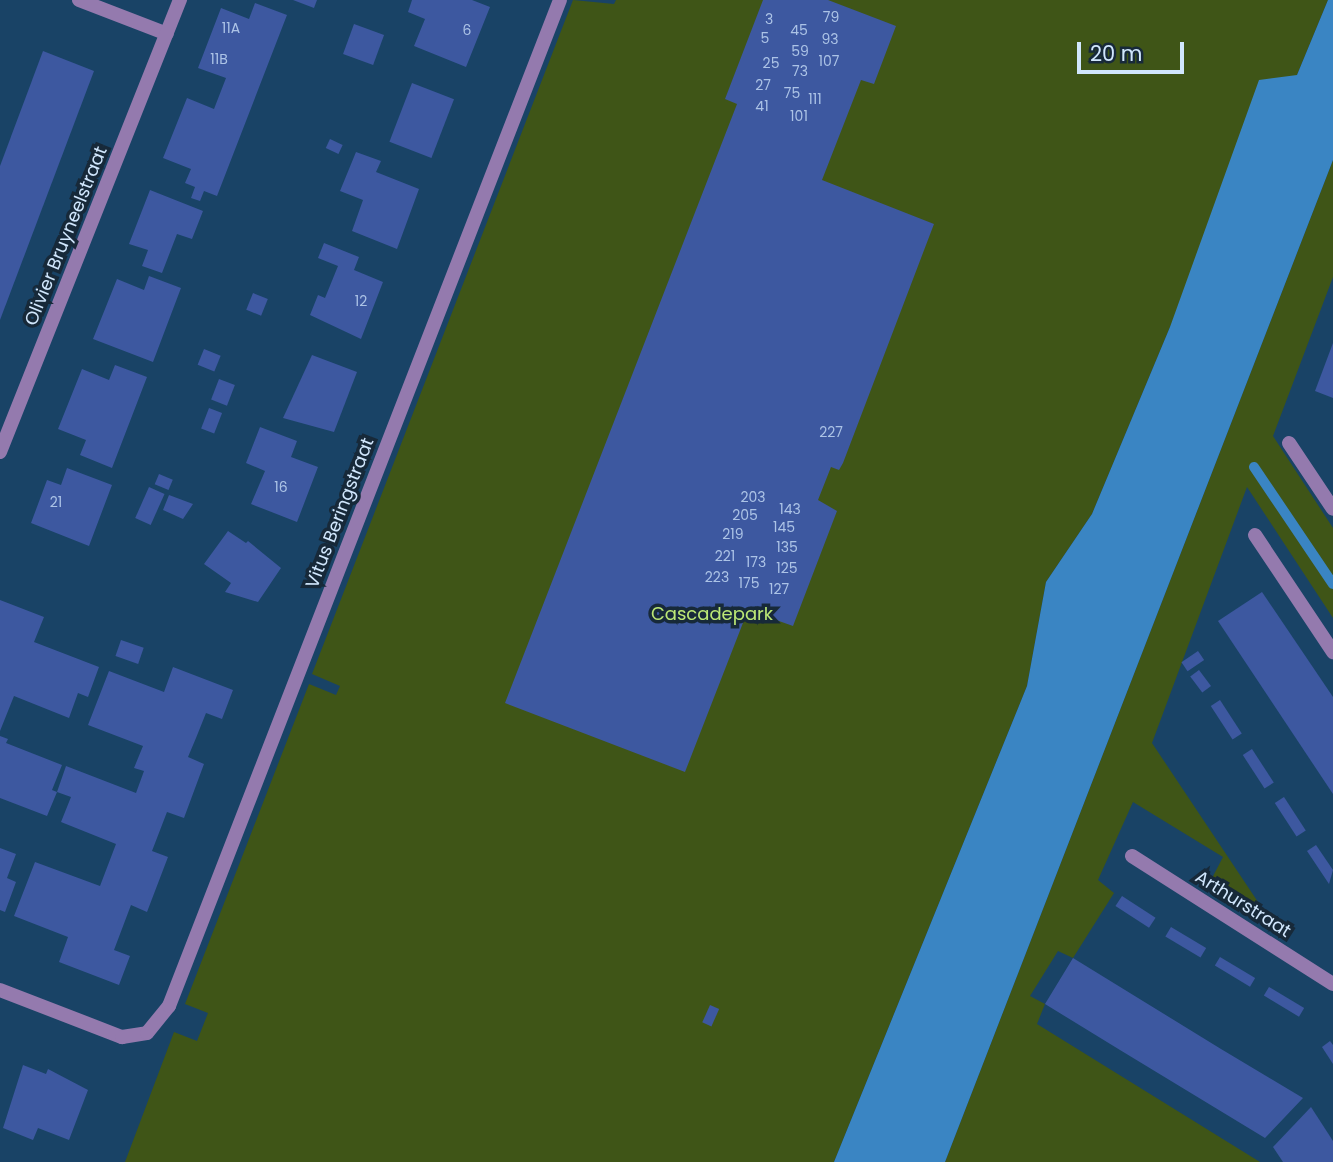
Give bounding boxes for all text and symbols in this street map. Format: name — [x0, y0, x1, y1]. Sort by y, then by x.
house number: 79 — [823, 9, 839, 25]
house number: 3 — [765, 11, 773, 27]
house number: 11A — [222, 20, 240, 36]
house number: 6 — [463, 22, 471, 38]
house number: 45 — [790, 22, 808, 38]
scale bar — [1081, 28, 1188, 72]
house number: 5 — [761, 30, 769, 46]
house number: 93 — [821, 31, 839, 47]
text: 20 m — [1090, 39, 1143, 68]
house number: 59 — [791, 43, 809, 59]
house number: 11B — [210, 51, 228, 67]
house number: 107 — [819, 53, 839, 69]
house number: 25 — [763, 55, 779, 71]
house number: 73 — [792, 63, 808, 79]
house number: 27 — [755, 77, 771, 93]
house number: 75 — [784, 85, 800, 101]
house number: 111 — [808, 91, 822, 107]
house number: 41 — [755, 98, 769, 114]
house number: 101 — [790, 108, 808, 124]
street label: Olivier Bruyneelstraat — [20, 143, 112, 329]
house number: 12 — [355, 293, 367, 309]
house number: 227 — [819, 424, 843, 440]
street label: Vitus Beringstraat — [301, 435, 379, 591]
house number: 16 — [274, 479, 288, 495]
house number: 203 — [740, 489, 766, 505]
house number: 21 — [50, 494, 62, 510]
house number: 143 — [779, 501, 801, 517]
house number: 205 — [732, 507, 758, 523]
house number: 145 — [773, 519, 795, 535]
house number: 219 — [722, 526, 744, 542]
house number: 135 — [776, 539, 798, 555]
house number: 221 — [715, 548, 735, 564]
house number: 173 — [746, 554, 766, 570]
house number: 125 — [776, 560, 798, 576]
house number: 223 — [705, 569, 729, 585]
house number: 175 — [739, 575, 759, 591]
house number: 127 — [769, 581, 789, 597]
park label: Cascadepark — [651, 603, 773, 625]
street label: Arthurstraat — [1191, 866, 1295, 942]

